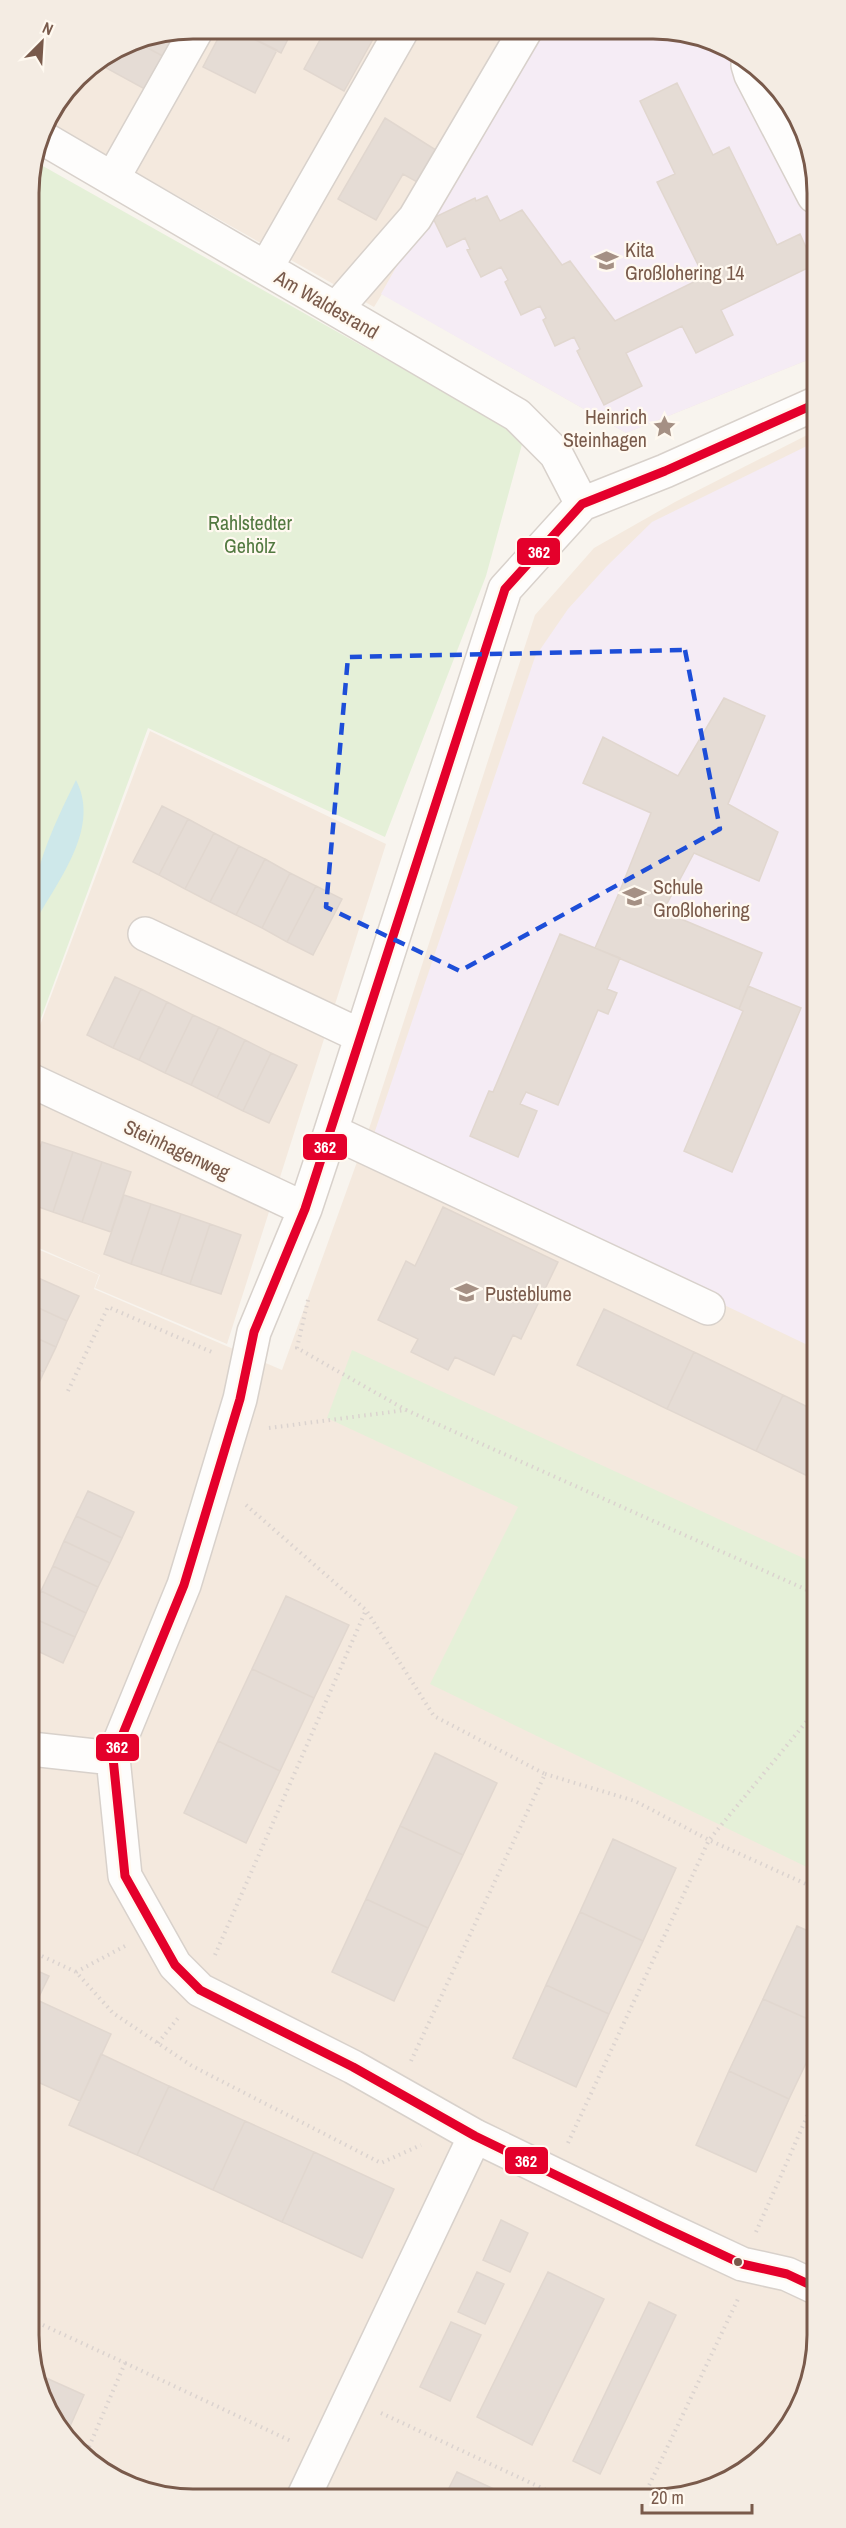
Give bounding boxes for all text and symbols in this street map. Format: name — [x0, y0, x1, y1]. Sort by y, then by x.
north arrow — [12, 12, 72, 72]
text: N — [39, 16, 57, 40]
place label: Kita Großlohering 14 — [625, 236, 744, 286]
school or university icon: Kita Großlohering 14 — [594, 247, 620, 273]
street label: Am Waldesrand — [269, 263, 384, 345]
place label: Heinrich Steinhagen — [563, 403, 647, 453]
place icon: Heinrich Steinhagen — [652, 414, 678, 440]
park label: Rahlstedter Gehölz — [208, 509, 292, 559]
line badge: 362 — [516, 537, 561, 566]
text: 362 — [528, 541, 550, 563]
place label: Schule Großlohering — [653, 873, 750, 923]
school or university icon: Schule Großlohering — [622, 884, 648, 910]
street label: Steinhagenweg — [120, 1113, 234, 1185]
line badge: 362 — [302, 1133, 348, 1161]
text: 362 — [314, 1136, 336, 1158]
school or university icon: Pusteblume — [454, 1280, 480, 1306]
place label: Pusteblume — [485, 1280, 572, 1307]
line badge: 362 — [95, 1733, 140, 1762]
text: 362 — [106, 1736, 128, 1758]
line badge: 362 — [504, 2146, 549, 2175]
text: 362 — [515, 2150, 537, 2172]
unlabelled marker — [732, 2256, 744, 2268]
scale bar — [642, 2477, 752, 2515]
text: 20 m — [651, 2485, 684, 2510]

